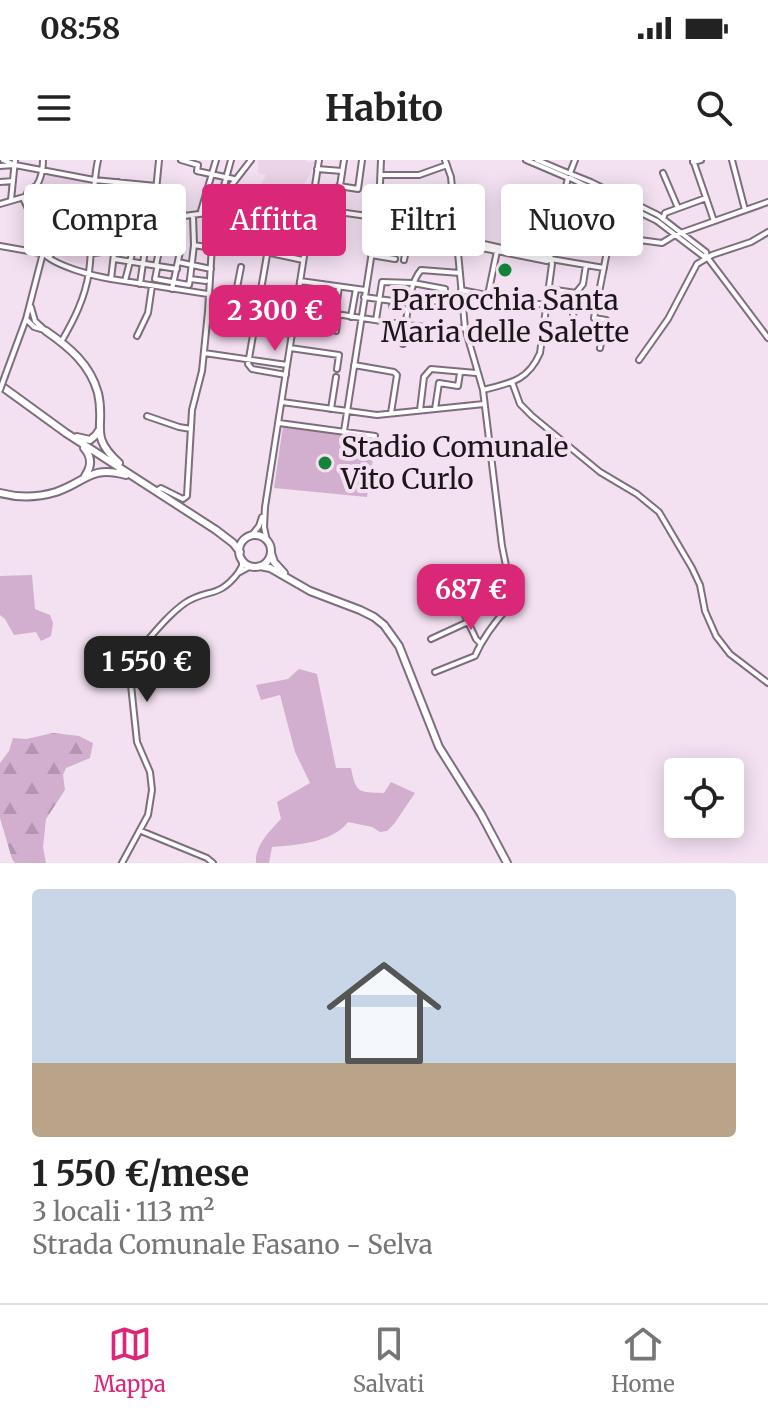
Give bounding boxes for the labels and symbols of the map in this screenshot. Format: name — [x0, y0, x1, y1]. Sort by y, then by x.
marker: Parrocchia Santa Maria delle Salette — [496, 261, 514, 279]
place label: Parrocchia Santa Maria delle Salette — [381, 282, 629, 350]
pin: 2 300 € — [201, 285, 349, 353]
place label: Stadio Comunale Vito Curlo — [340, 429, 568, 497]
marker: Stadio Comunale Vito Curlo — [316, 454, 334, 472]
pin: 687 € — [415, 564, 527, 632]
pin: 1 550 € — [73, 636, 221, 704]

